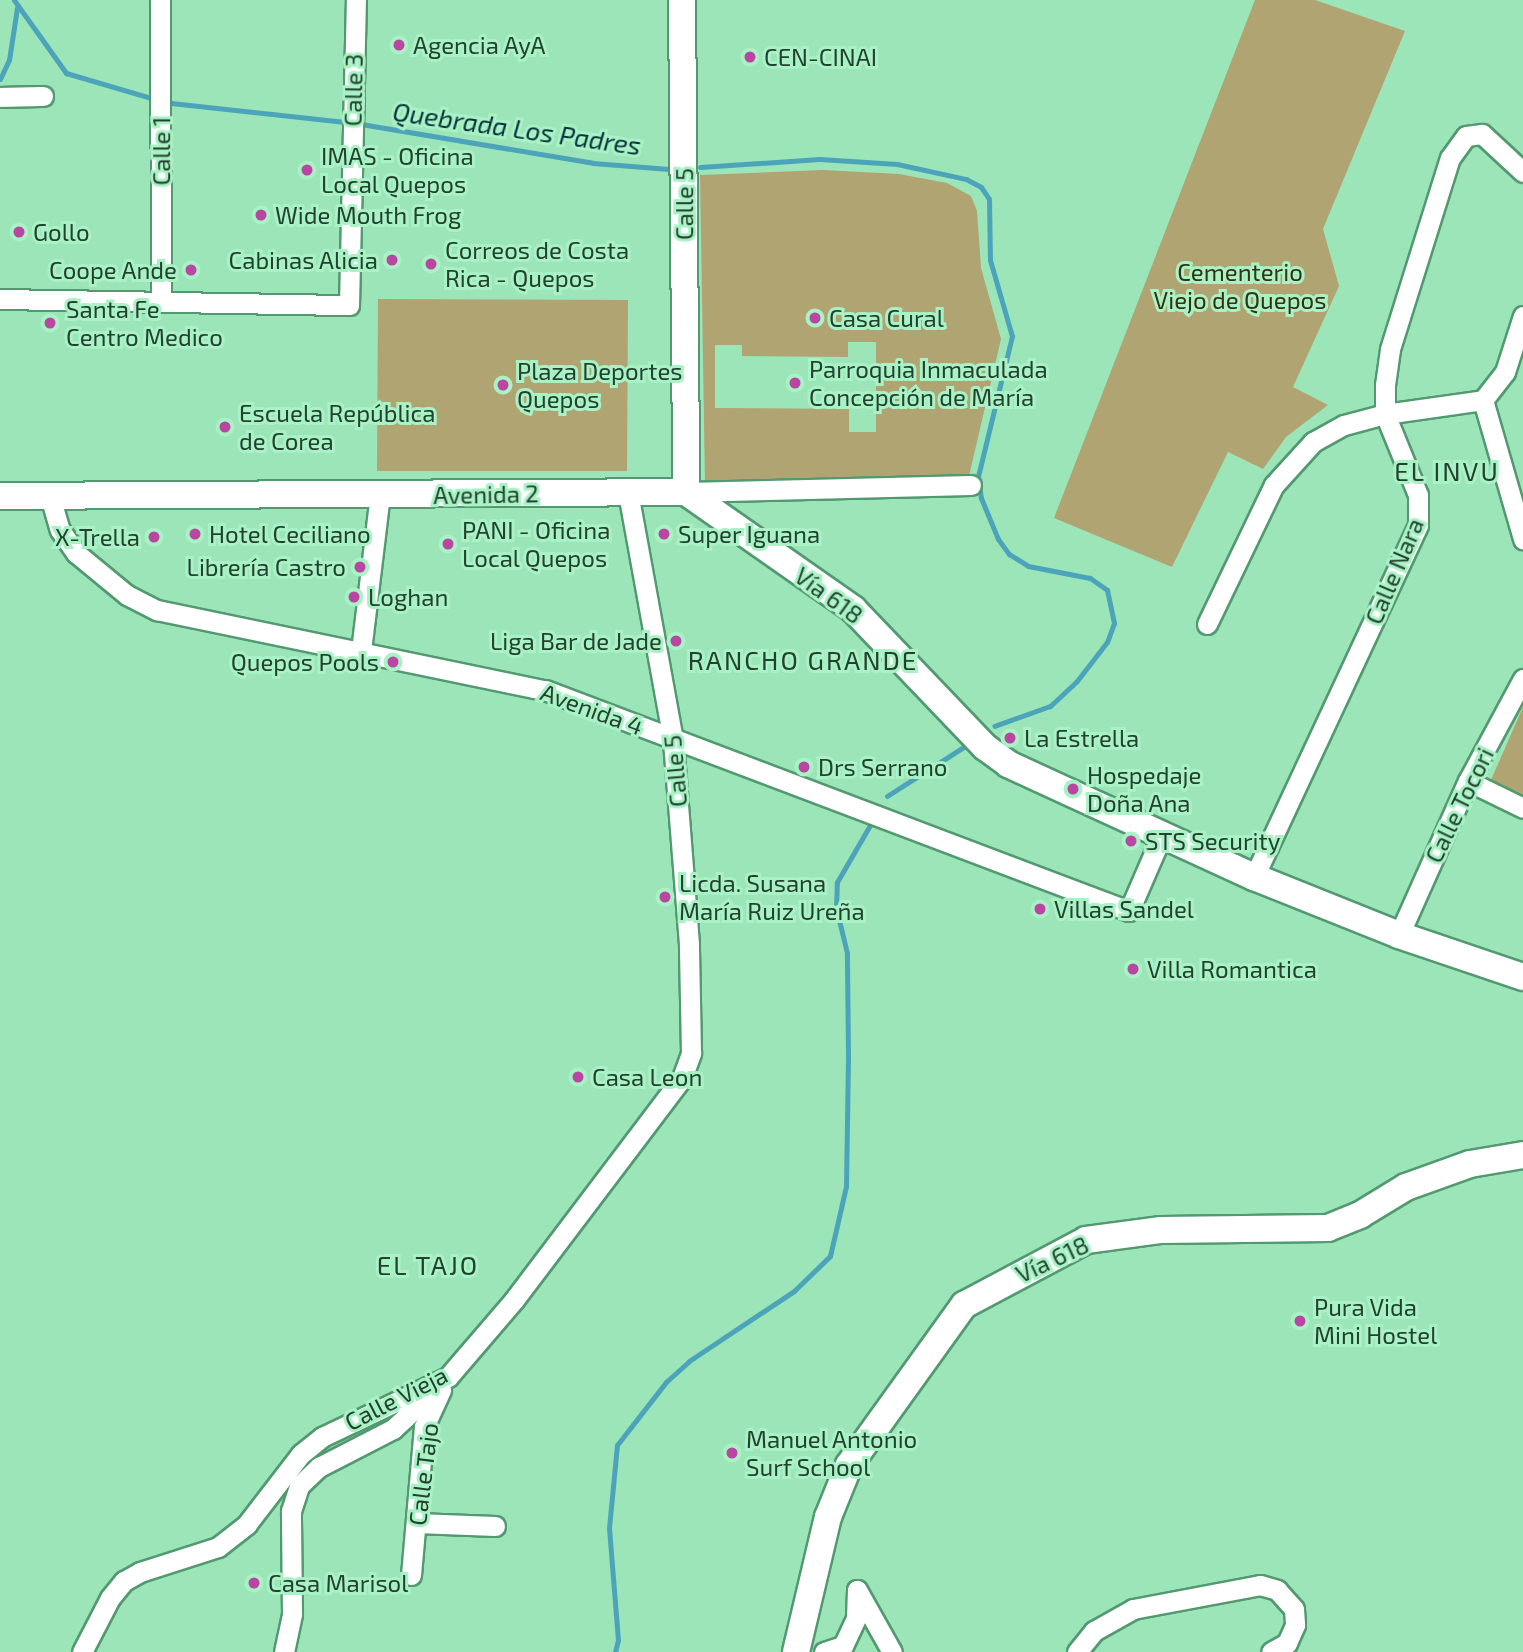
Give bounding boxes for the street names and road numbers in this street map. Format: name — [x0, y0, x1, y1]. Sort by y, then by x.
street label: Calle 3 — [338, 53, 368, 127]
street label: Calle 1 — [147, 117, 175, 185]
street label: Calle 5 — [670, 168, 698, 240]
street label: Avenida 2 — [433, 479, 539, 509]
street label: Calle Nara — [1359, 514, 1429, 628]
street label: Vía 618 — [789, 561, 869, 629]
street label: Avenida 4 — [537, 677, 647, 741]
street label: Calle 5 — [658, 734, 692, 808]
street label: Calle Tocori — [1419, 743, 1499, 867]
street label: Vía 618 — [1011, 1230, 1093, 1288]
street label: Calle Vieja — [340, 1360, 452, 1436]
street label: Calle Tajo — [402, 1421, 444, 1527]

